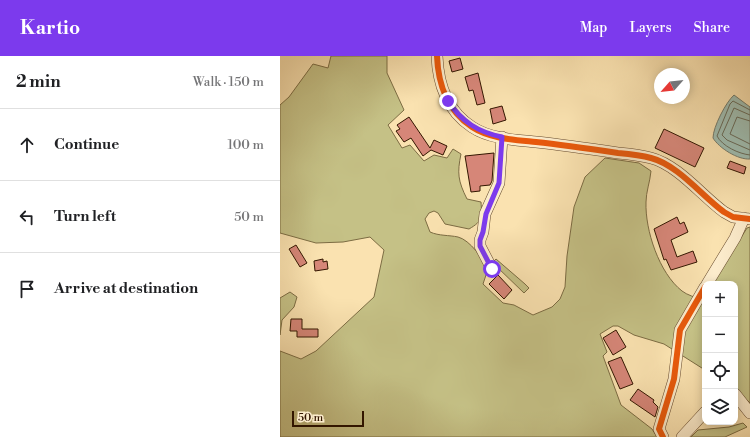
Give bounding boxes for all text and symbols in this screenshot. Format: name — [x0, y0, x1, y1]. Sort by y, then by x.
text: Kartio — [20, 16, 80, 40]
text: Map — [580, 19, 607, 37]
text: Layers — [629, 19, 672, 37]
text: Share — [694, 19, 730, 37]
north arrow — [654, 68, 690, 104]
text: 2 min — [16, 71, 61, 93]
text: Walk · 150 m — [193, 74, 264, 90]
route end — [439, 92, 457, 110]
icon: ahead — [16, 134, 38, 156]
text: Continue — [54, 135, 119, 154]
text: 100 m — [228, 137, 264, 153]
icon: left — [16, 206, 38, 228]
text: Turn left — [54, 207, 116, 226]
text: 50 m — [234, 209, 264, 225]
route start — [483, 260, 501, 278]
icon: arrive — [16, 278, 38, 300]
text: Arrive at destination — [54, 279, 198, 298]
map controls — [702, 281, 738, 425]
button: + — [702, 281, 738, 317]
button: − — [702, 317, 738, 353]
button: locate — [702, 353, 738, 389]
button: layers — [702, 389, 738, 425]
scale bar — [292, 409, 364, 428]
text: 50 m — [298, 411, 323, 425]

